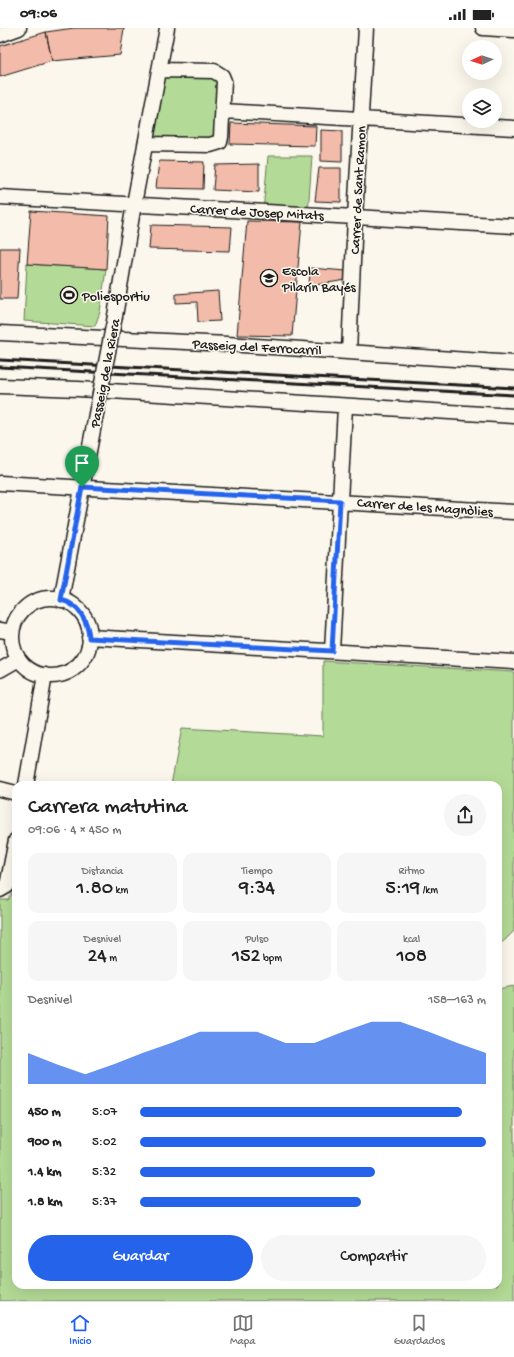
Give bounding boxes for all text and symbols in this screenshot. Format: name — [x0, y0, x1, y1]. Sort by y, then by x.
text: 09:06 — [20, 5, 57, 23]
north arrow — [462, 40, 502, 80]
map controls — [462, 40, 502, 128]
button: layers — [462, 88, 502, 128]
street label: Carrer de Sant Ramon — [348, 125, 371, 255]
street label: Carrer de Josep Mitats — [190, 202, 325, 226]
place label: Escola Pilarín Bayés — [281, 264, 357, 297]
school or university icon: Escola Pilarín Bayés — [259, 268, 279, 288]
sports icon: Poliesportiu — [59, 285, 79, 305]
place label: Poliesportiu — [81, 289, 150, 306]
street label: Passeig de la Riera — [87, 316, 126, 430]
street label: Passeig del Ferrocarril — [191, 337, 322, 360]
pin — [65, 446, 99, 487]
icon: arrive — [71, 452, 93, 474]
street label: Carrer de les Magnòlies — [356, 495, 494, 522]
button: share — [444, 794, 486, 836]
text: Carrera matutina — [28, 795, 188, 821]
text: 09:06 · 4 × 450 m — [28, 823, 121, 838]
text: Distancia — [81, 866, 123, 878]
text: Tiempo — [241, 866, 273, 878]
text: Ritmo — [399, 866, 425, 878]
text: 1.80 — [76, 878, 113, 901]
text: 9:34 — [239, 878, 275, 901]
text: 5:19 — [385, 878, 420, 901]
text: km — [113, 885, 128, 897]
text: /km — [420, 885, 438, 897]
text: Desnivel — [84, 934, 121, 946]
text: Pulso — [245, 934, 269, 946]
text: kcal — [403, 934, 420, 946]
text: 24 — [87, 946, 107, 969]
text: 152 — [232, 946, 260, 969]
text: 108 — [396, 946, 427, 969]
text: m — [107, 953, 117, 965]
text: bpm — [260, 953, 282, 965]
text: Desnivel — [28, 993, 72, 1008]
text: 158–163 m — [428, 993, 486, 1008]
text: 450 m — [28, 1105, 61, 1120]
text: 5:07 — [92, 1105, 117, 1120]
text: 900 m — [28, 1135, 62, 1150]
text: 5:02 — [92, 1135, 117, 1150]
text: 1.4 km — [28, 1165, 62, 1180]
text: 5:32 — [92, 1165, 116, 1180]
text: 1.8 km — [28, 1195, 63, 1210]
text: 5:37 — [92, 1195, 116, 1210]
button: Guardar — [28, 1235, 253, 1281]
button: Compartir — [261, 1235, 486, 1281]
tab: Inicio — [69, 1312, 91, 1348]
tab: Mapa — [230, 1312, 255, 1348]
tab: Guardados — [394, 1312, 445, 1348]

